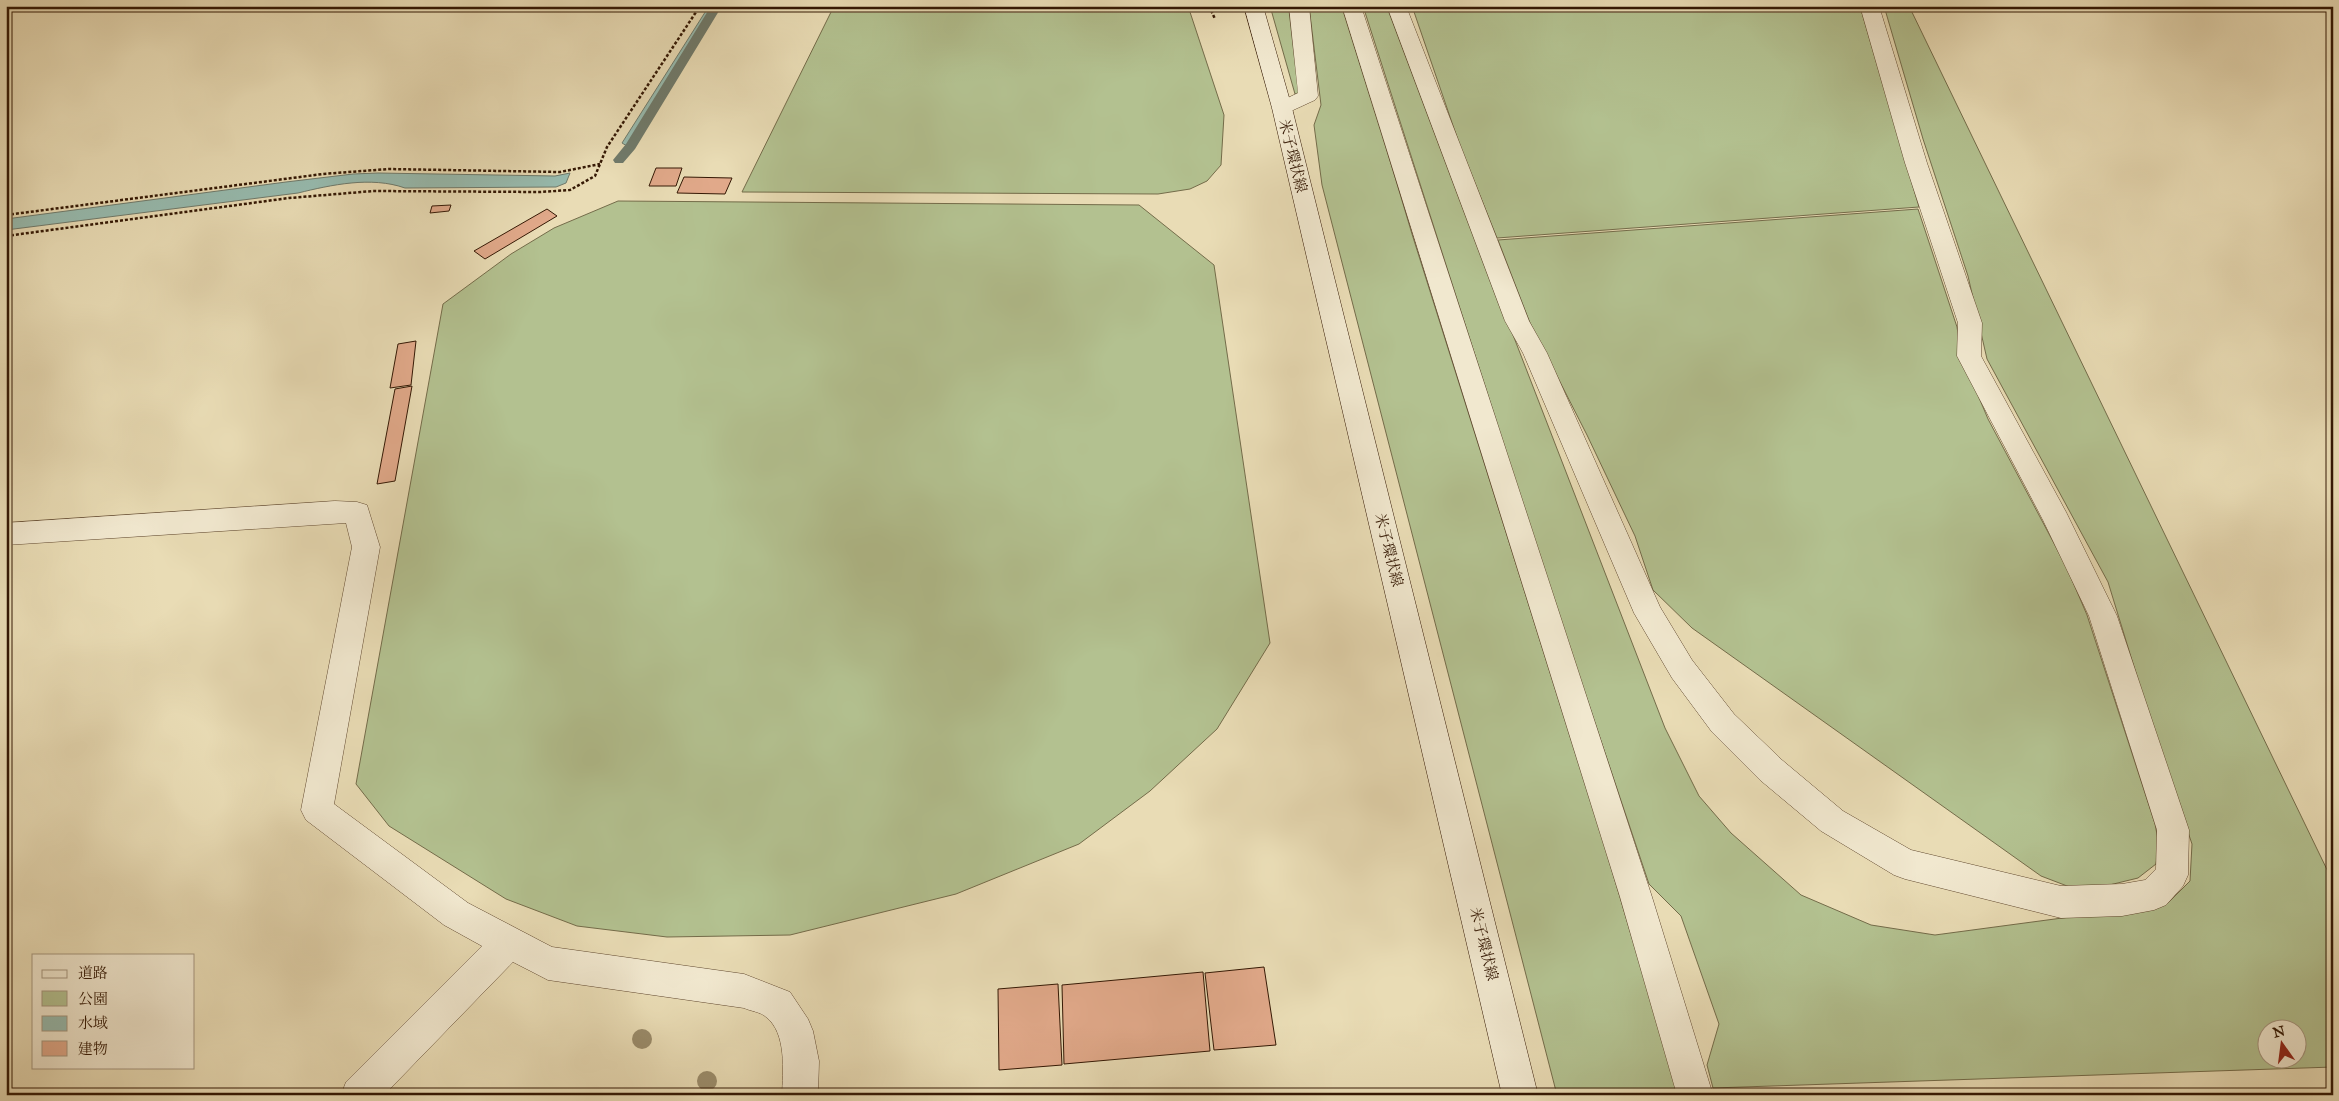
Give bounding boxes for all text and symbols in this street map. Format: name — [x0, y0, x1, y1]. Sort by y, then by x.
street label: 米子環状線 — [1275, 117, 1311, 195]
street label: 米子環状線 — [1371, 511, 1407, 589]
street label: 米子環状線 — [1466, 905, 1502, 983]
legend — [32, 954, 195, 1068]
text: 道路 — [78, 964, 108, 982]
text: 公園 — [78, 990, 108, 1008]
text: 水域 — [78, 1014, 108, 1032]
north arrow — [2256, 1018, 2306, 1068]
text: N — [2271, 1022, 2287, 1042]
text: 建物 — [78, 1040, 108, 1058]

